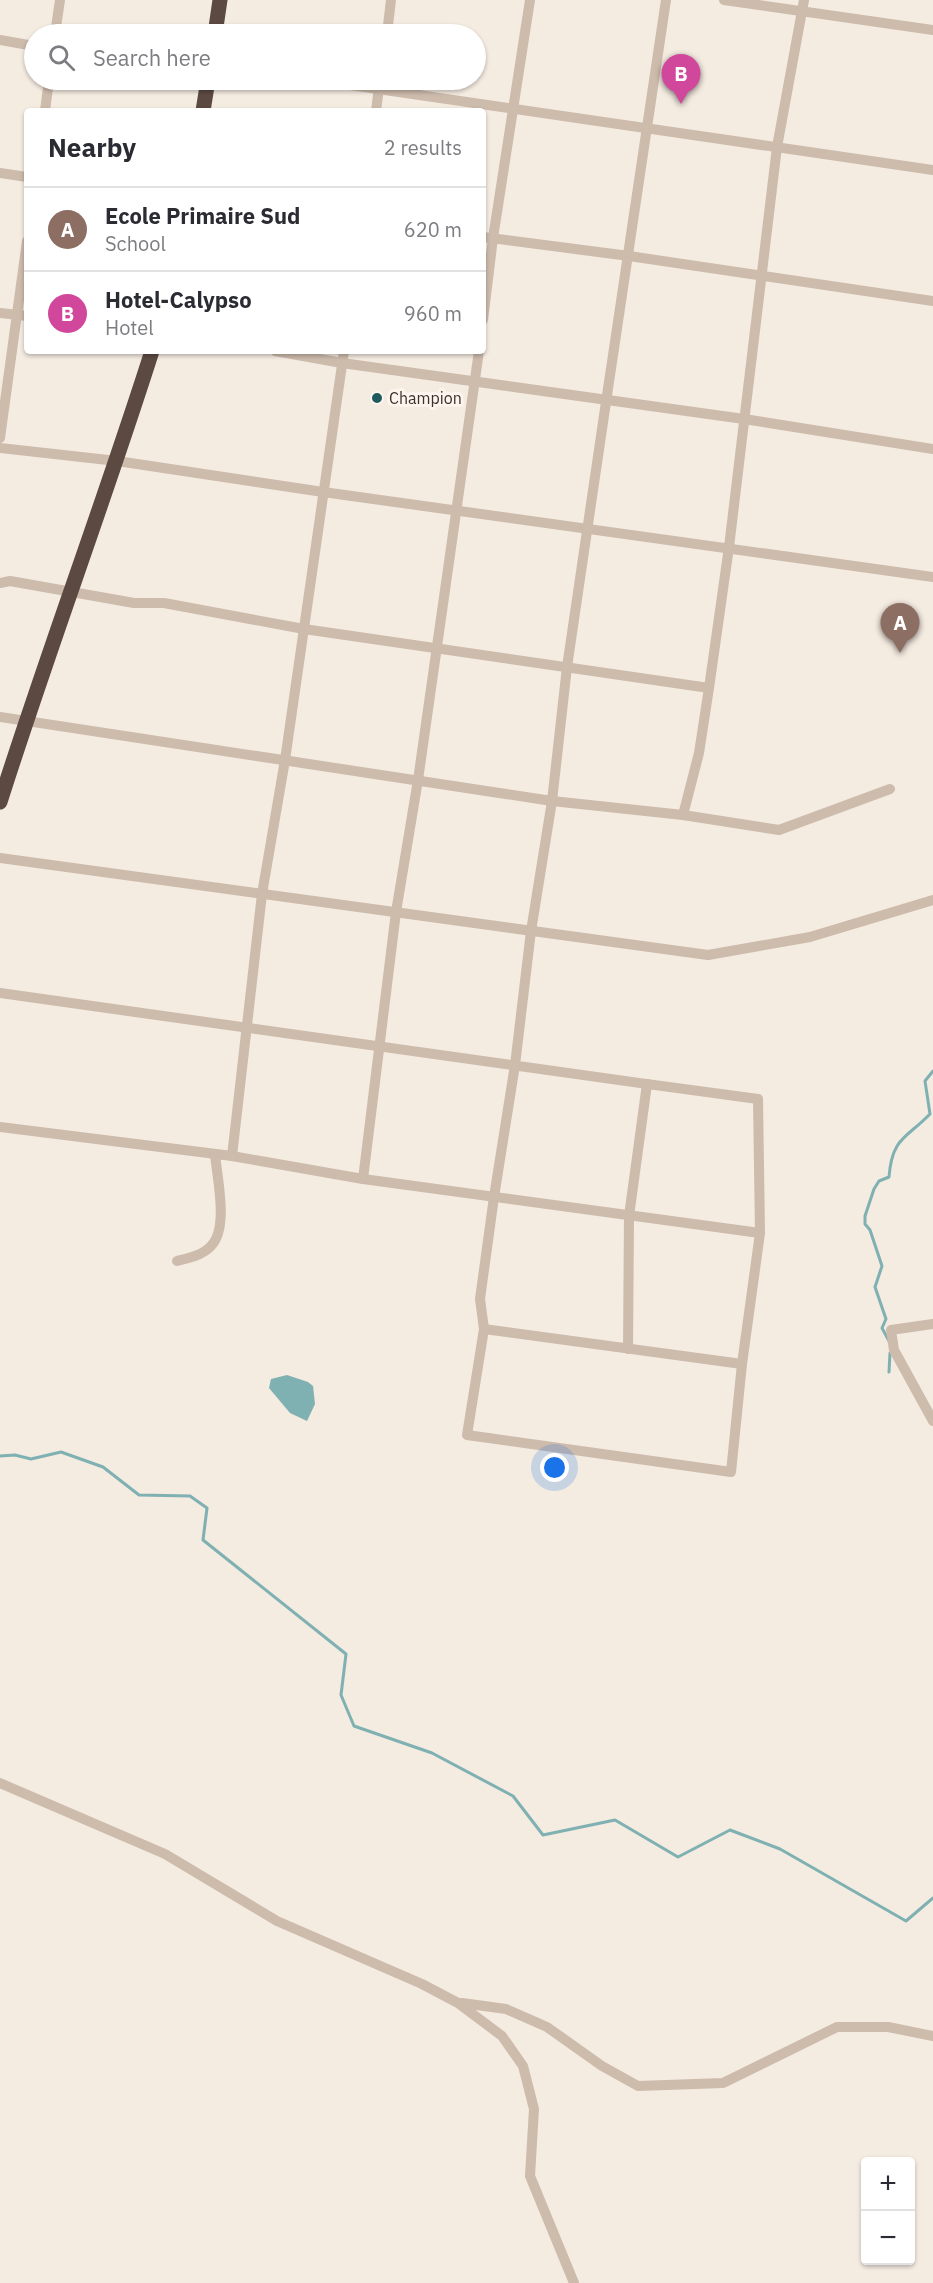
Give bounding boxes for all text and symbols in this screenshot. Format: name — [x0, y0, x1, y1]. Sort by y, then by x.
search box — [24, 24, 486, 90]
icon: search — [45, 41, 78, 74]
text: Search here — [93, 43, 211, 72]
pin: B — [662, 54, 700, 104]
text: Nearby — [48, 130, 136, 164]
text: 2 results — [384, 134, 462, 161]
text: Ecole Primaire Sud — [105, 201, 300, 230]
text: A — [61, 216, 74, 243]
text: 620 m — [404, 216, 462, 243]
text: School — [105, 230, 166, 257]
text: Hotel-Calypso — [105, 285, 252, 314]
text: B — [61, 300, 74, 327]
text: 960 m — [404, 300, 462, 327]
text: Hotel — [105, 314, 154, 341]
place label: Champion — [389, 388, 462, 408]
marker: Champion — [370, 391, 384, 405]
pin: A — [880, 604, 920, 653]
your location — [540, 1453, 569, 1482]
map controls — [861, 2157, 915, 2265]
button: + — [861, 2157, 915, 2211]
button: − — [861, 2211, 915, 2265]

